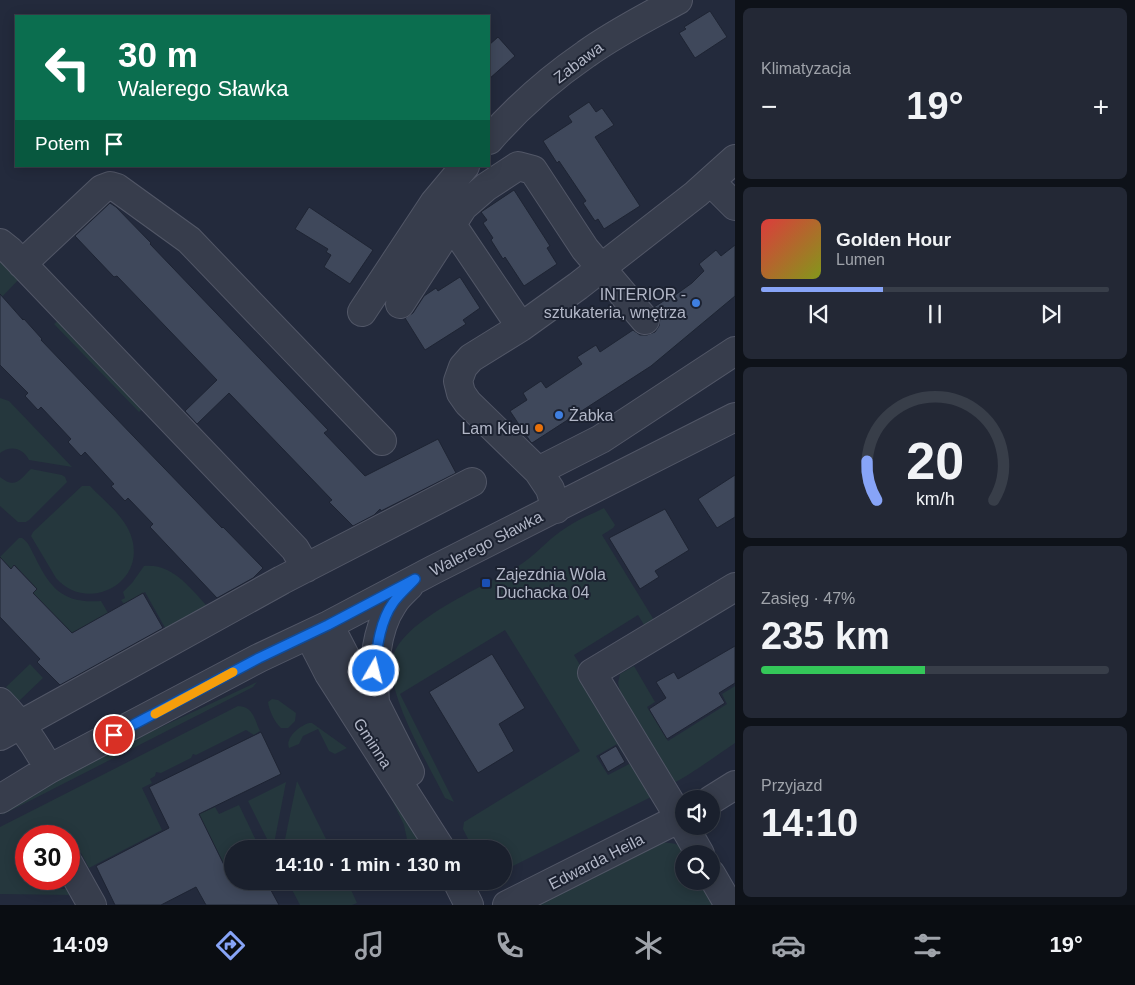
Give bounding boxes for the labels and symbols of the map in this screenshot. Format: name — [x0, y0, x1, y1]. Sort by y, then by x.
street label: Zabawa — [550, 38, 606, 86]
place label: INTERIOR - sztukateria, wnętrza — [544, 286, 686, 321]
marker: INTERIOR - sztukateria, wnętrza — [690, 297, 702, 309]
place label: Żabka — [569, 406, 614, 424]
marker: Żabka — [553, 409, 565, 421]
place label: Lam Kieu — [461, 420, 529, 437]
marker: Lam Kieu — [533, 422, 545, 434]
street label: Walerego Sławka — [427, 508, 545, 579]
place label: Zajezdnia Wola Duchacka 04 — [496, 566, 606, 601]
marker: Zajezdnia Wola Duchacka 04 — [480, 577, 492, 589]
position arrow — [347, 644, 399, 696]
pin — [93, 714, 135, 756]
street label: Gminna — [350, 715, 395, 771]
speed limit sign: 30 — [15, 825, 80, 890]
street label: Edwarda Heila — [546, 830, 647, 893]

